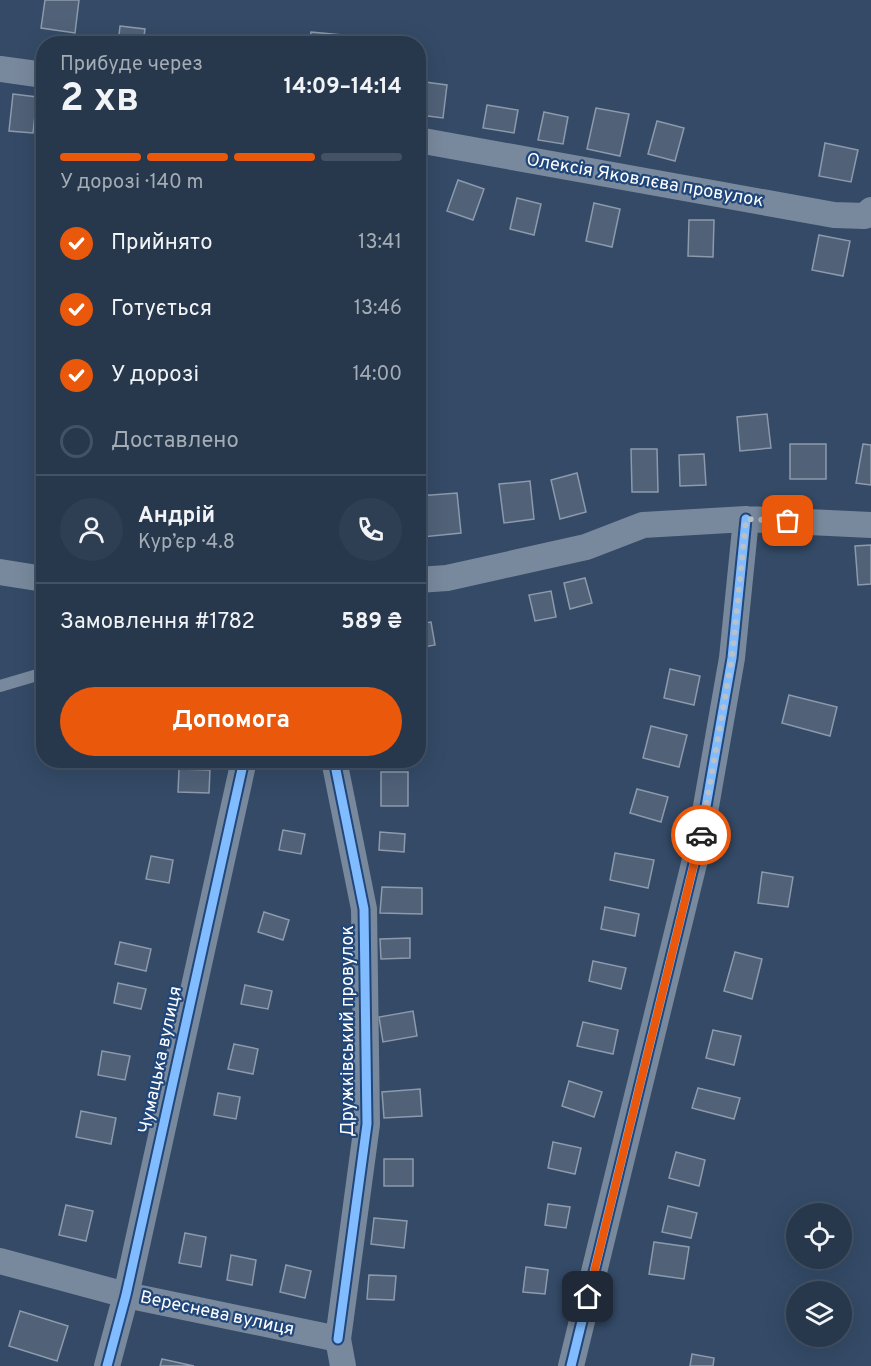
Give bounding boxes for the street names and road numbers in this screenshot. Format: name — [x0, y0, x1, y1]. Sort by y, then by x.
street label: Олексія Яковлєва провулок — [525, 149, 765, 213]
street label: Дружківський провулок — [337, 925, 360, 1137]
street label: Чумацька вулиця — [134, 984, 188, 1136]
street label: Вереснева вулиця — [138, 1286, 296, 1342]

